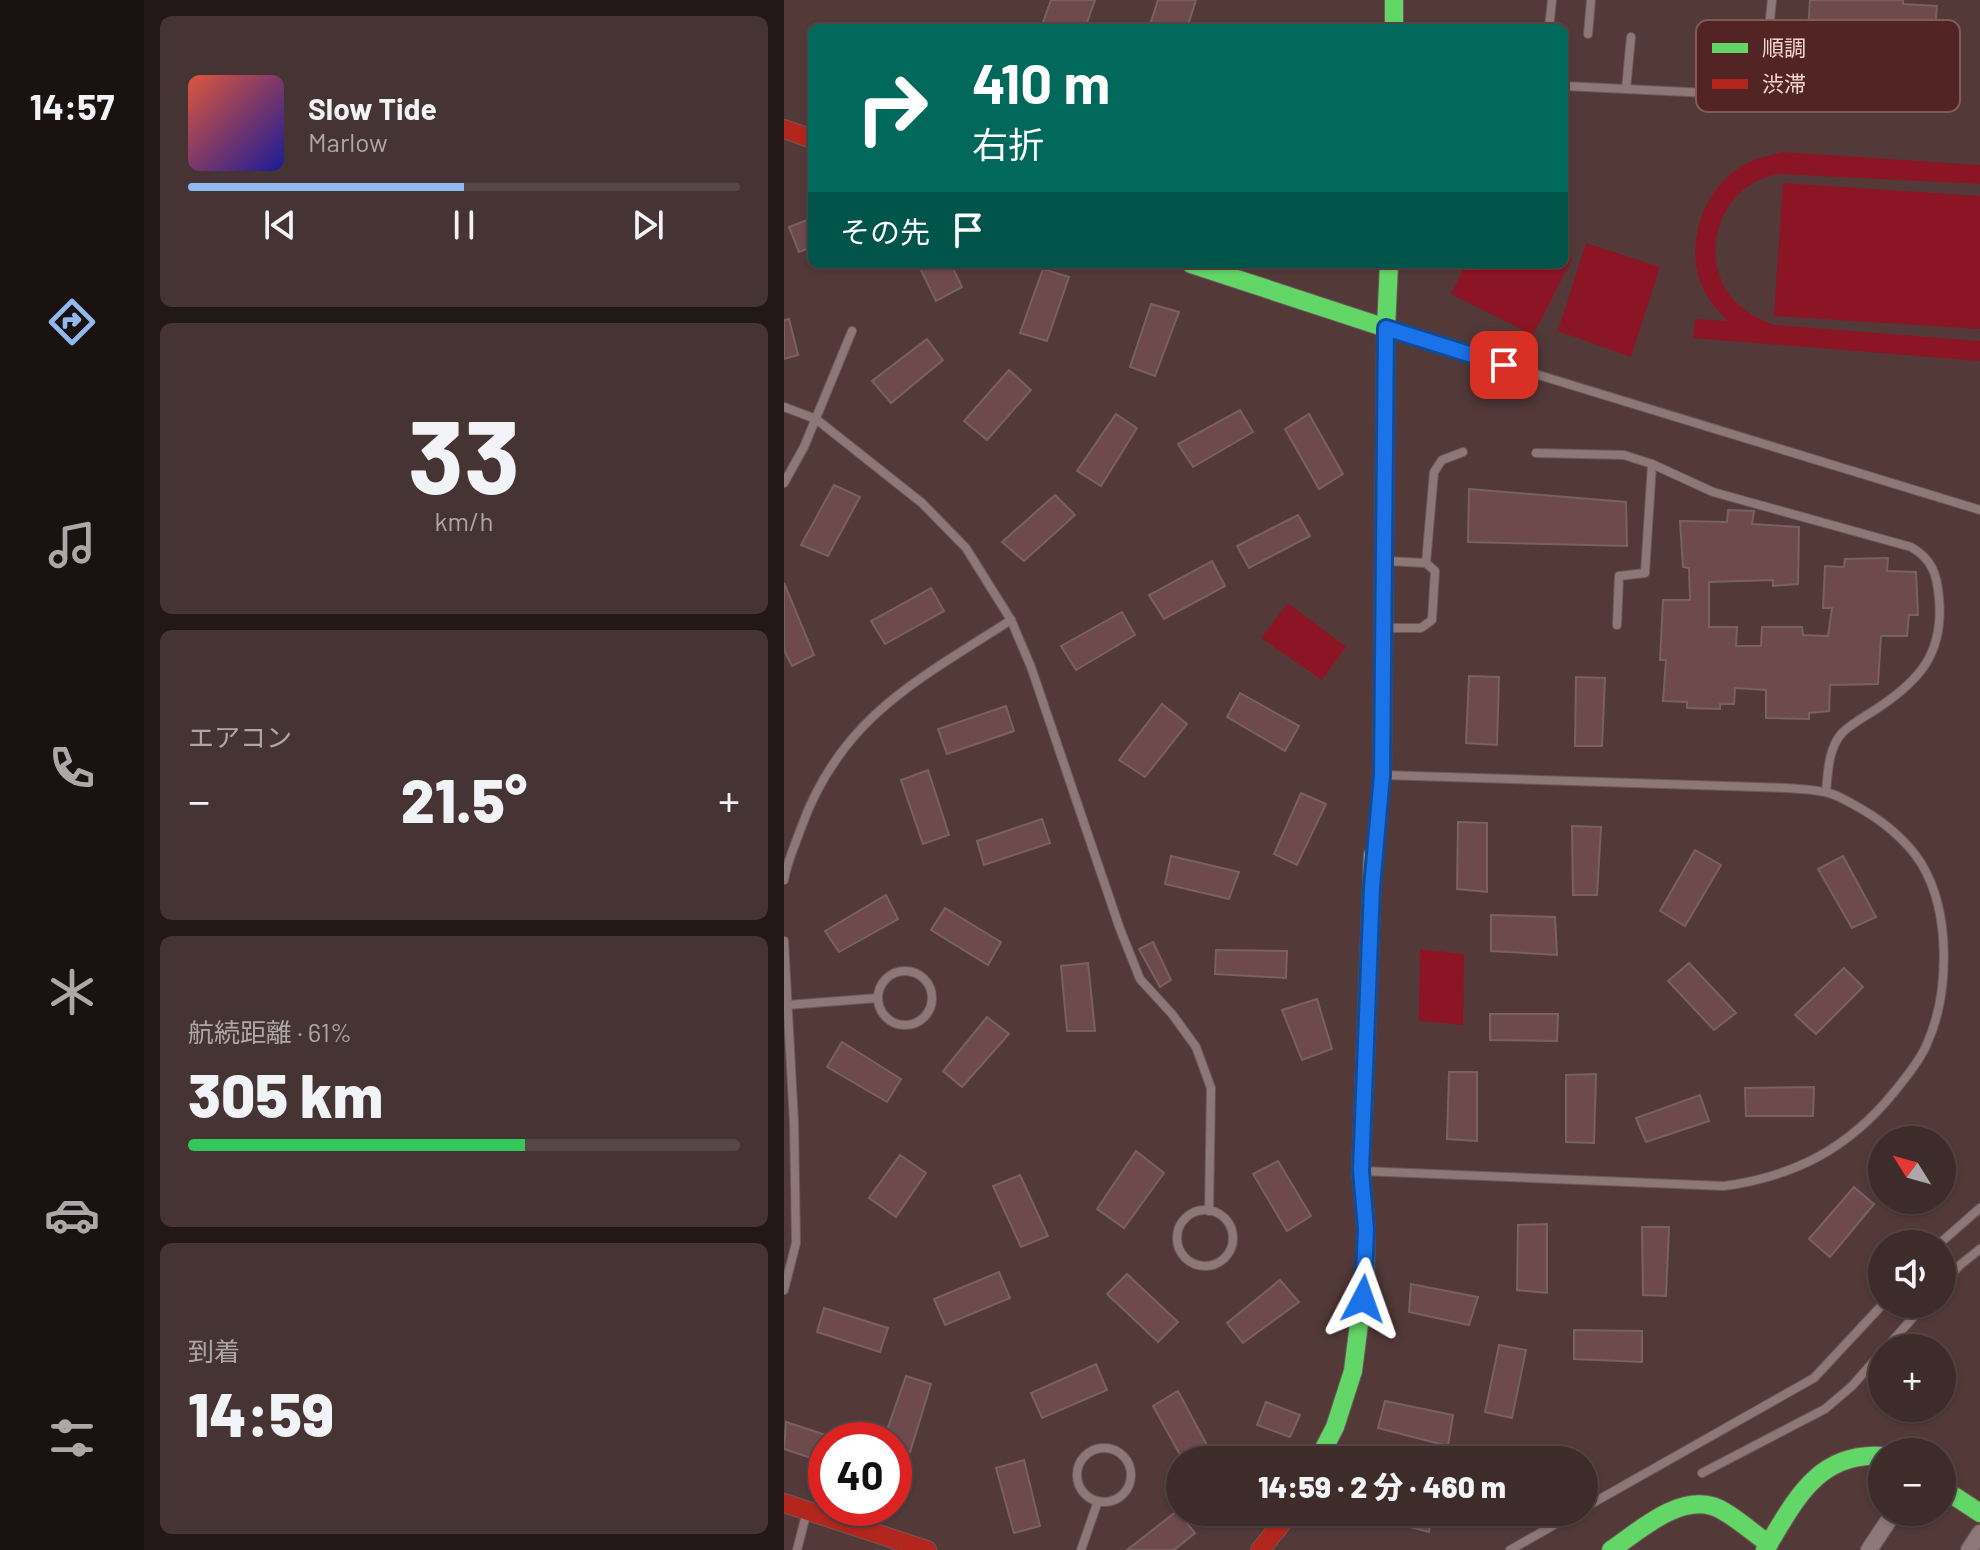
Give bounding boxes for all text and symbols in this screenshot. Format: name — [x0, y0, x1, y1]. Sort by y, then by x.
legend — [1696, 20, 1960, 112]
text: 順調 — [1762, 34, 1806, 60]
text: 410 m — [972, 48, 1110, 115]
icon: right — [840, 56, 944, 160]
text: 渋滞 — [1762, 70, 1806, 96]
text: 14:57 — [30, 84, 114, 127]
text: Slow Tide — [308, 90, 437, 126]
text: 右折 — [972, 122, 1044, 165]
text: Marlow — [308, 126, 388, 157]
icon: previous — [258, 203, 302, 247]
icon: pause — [442, 203, 486, 247]
icon: next — [626, 203, 670, 247]
icon: arrive — [946, 208, 990, 252]
text: その先 — [840, 213, 930, 249]
icon: directions — [44, 294, 100, 350]
pin — [1470, 331, 1538, 399]
icon: arrive — [1482, 343, 1526, 387]
text: 33 — [408, 390, 520, 515]
text: km/h — [435, 505, 493, 536]
icon: music — [44, 517, 100, 573]
text: エアコン — [188, 721, 292, 752]
icon: phone — [44, 740, 100, 796]
text: 21.5° — [401, 763, 527, 835]
text: − — [188, 773, 210, 826]
text: + — [718, 773, 740, 826]
icon: climate — [44, 964, 100, 1020]
text: 航続距離 · 61% — [188, 1016, 352, 1047]
text: 305 km — [188, 1058, 383, 1130]
north arrow — [1868, 1126, 1956, 1214]
map controls — [1868, 1126, 1956, 1526]
icon: car — [44, 1187, 100, 1243]
button: sound — [1868, 1230, 1956, 1318]
position arrow — [1321, 1257, 1405, 1341]
button: + — [1868, 1334, 1956, 1422]
text: 到着 — [188, 1335, 240, 1366]
text: 14:59 — [188, 1377, 334, 1449]
icon: filters — [44, 1410, 100, 1466]
speed limit sign: 40 — [808, 1422, 912, 1526]
button: − — [1868, 1438, 1956, 1526]
text: 14:59 · 2 分 · 460 m — [1258, 1468, 1506, 1504]

